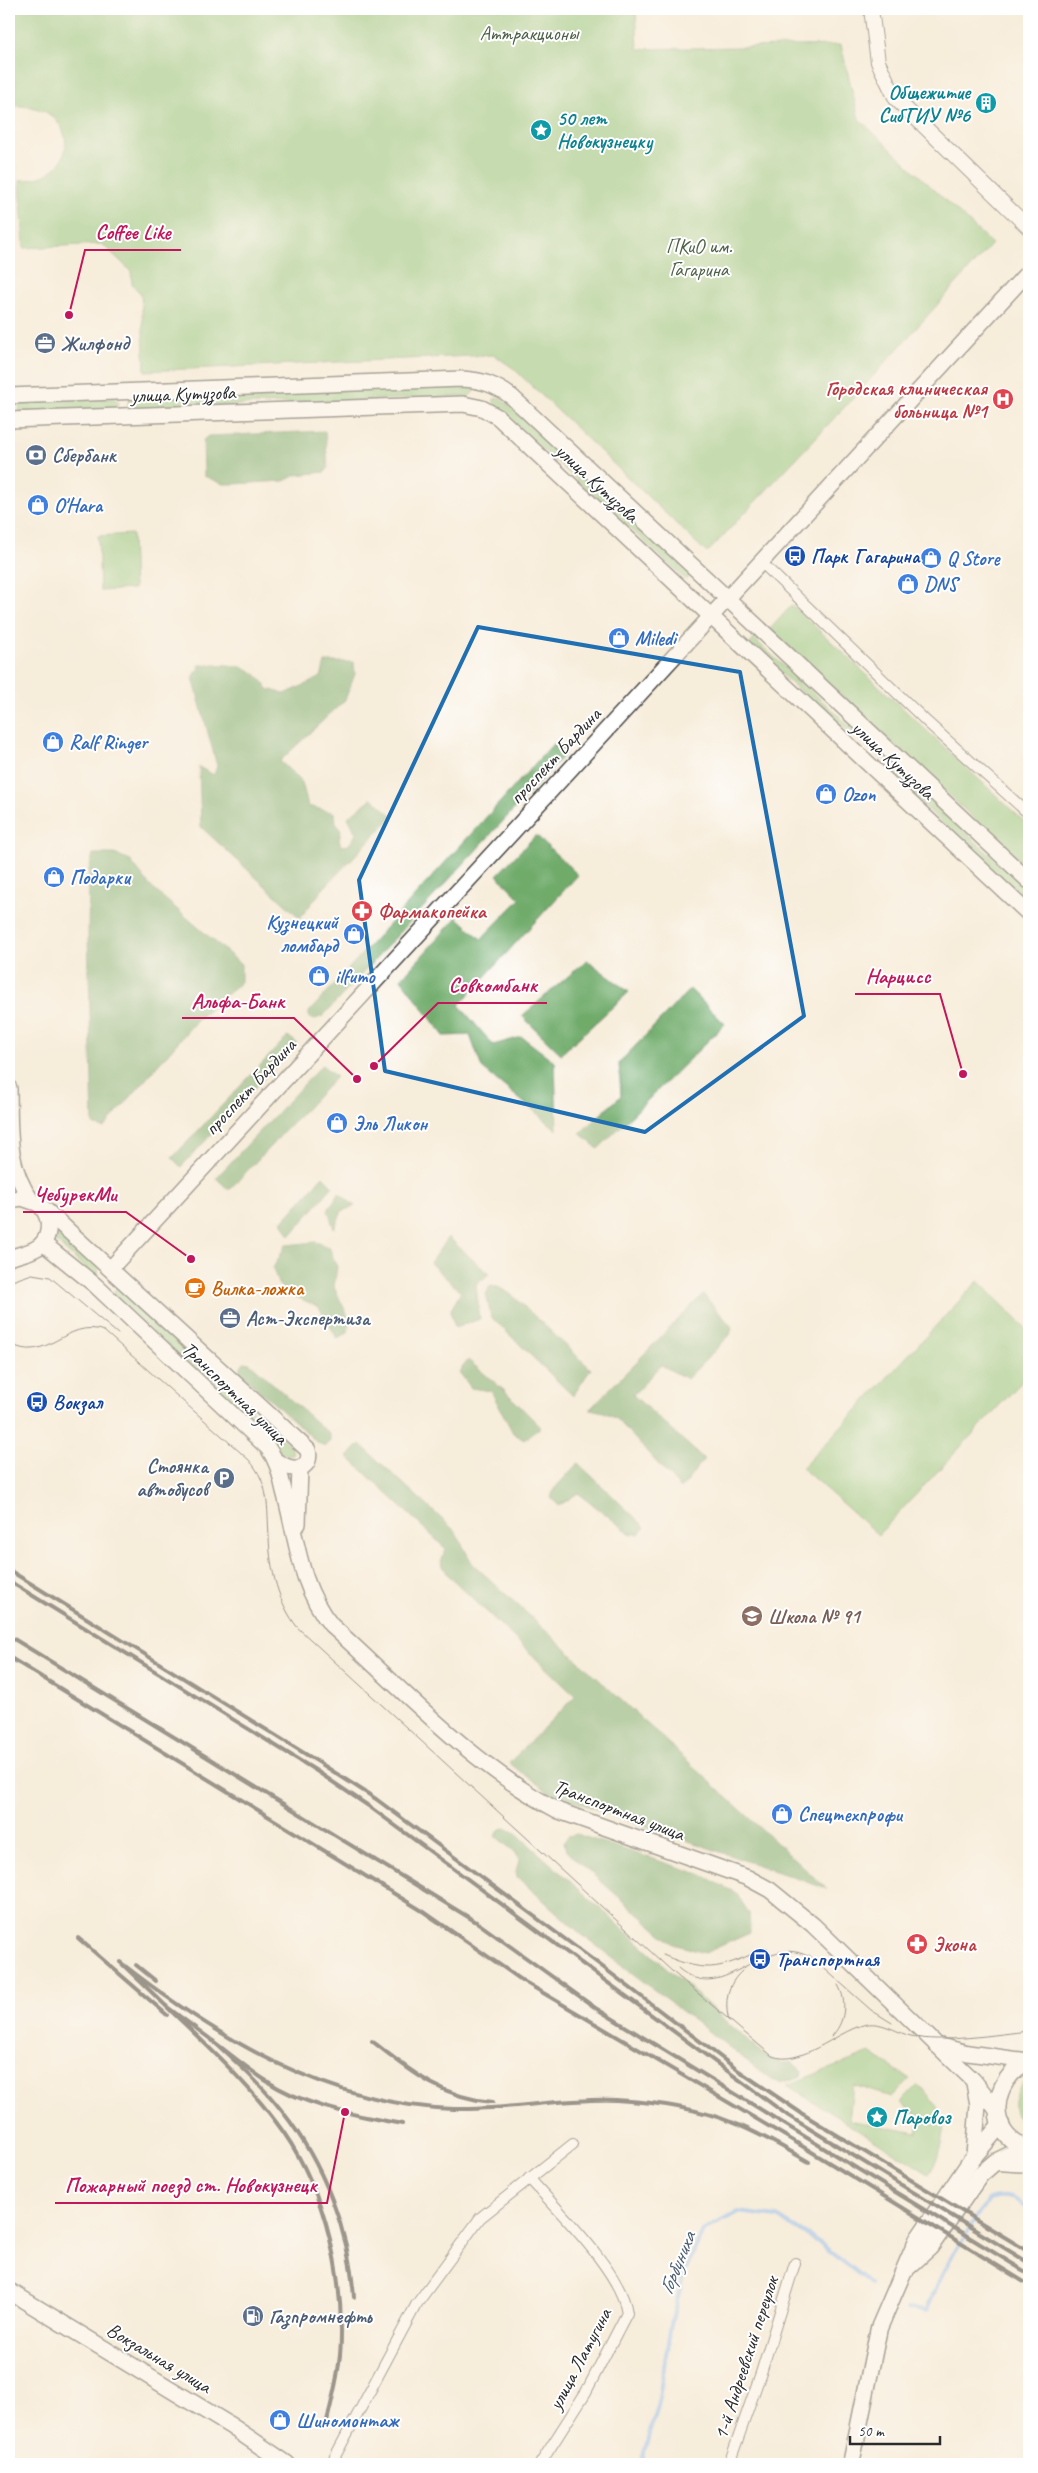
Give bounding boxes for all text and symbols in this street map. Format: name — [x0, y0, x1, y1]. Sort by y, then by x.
park label: Аттракционы — [480, 21, 580, 46]
place label: Общежитие СибГИУ №6 — [879, 80, 972, 128]
building icon: Общежитие СибГИУ №6 — [974, 91, 998, 115]
place label: 50 лет Новокузнецку — [557, 106, 654, 155]
place icon: 50 лет Новокузнецку — [529, 118, 553, 142]
callout: Coffee Like — [85, 214, 181, 250]
text: Coffee Like — [95, 219, 173, 245]
park label: ПКиО им. Гагарина — [666, 234, 732, 282]
office icon: Жилфонд — [33, 331, 57, 355]
place label: Жилфонд — [61, 331, 131, 356]
place label: Городская клиническая больница №1 — [826, 376, 989, 424]
street label: улица Кутузова — [129, 380, 237, 409]
hospital icon: Городская клиническая больница №1 — [991, 387, 1015, 411]
street label: улица Кутузова — [549, 438, 645, 529]
bank icon: Сбербанк — [24, 443, 48, 467]
place label: Сбербанк — [52, 443, 118, 468]
shop icon: O'Hara — [26, 493, 50, 517]
place label: O'Hara — [54, 493, 104, 518]
bus stop icon: Парк Гагарина — [783, 544, 807, 568]
place label: Парк Гагарина — [811, 544, 921, 569]
shop icon: Q Store — [919, 546, 943, 570]
place label: Q Store — [947, 546, 1001, 571]
shop icon: DNS — [896, 572, 920, 596]
place label: DNS — [924, 572, 960, 597]
shop icon: Miledi — [607, 626, 631, 650]
place label: Miledi — [635, 626, 679, 651]
street label: проспект Бардина — [504, 701, 608, 810]
street label: улица Кутузова — [845, 715, 941, 806]
shop icon: Ralf Ringer — [41, 730, 65, 754]
place label: Ralf Ringer — [69, 730, 150, 755]
shop icon: Ozon — [814, 782, 838, 806]
place label: Ozon — [842, 782, 876, 807]
shop icon: Подарки — [42, 865, 66, 889]
place label: Подарки — [70, 865, 132, 890]
pharmacy icon: Фармакопейка — [350, 899, 374, 923]
place label: Фармакопейка — [378, 899, 488, 924]
place label: Кузнецкий ломбард — [266, 910, 340, 958]
shop icon: Кузнецкий ломбард — [342, 922, 366, 946]
callout: Нарцисс — [855, 958, 940, 994]
text: Нарцисс — [866, 963, 932, 989]
shop icon: ilfumo — [307, 964, 331, 988]
place label: ilfumo — [335, 964, 376, 989]
callout: Совкомбанк — [438, 967, 547, 1003]
text: Совкомбанк — [449, 972, 539, 998]
callout: Альфа-Банк — [182, 982, 294, 1018]
text: Альфа-Банк — [192, 988, 286, 1014]
street label: проспект Бардина — [199, 1032, 303, 1141]
shop icon: Эль Ликон — [325, 1111, 349, 1135]
place label: Эль Ликон — [353, 1111, 429, 1136]
callout: ЧебурекМи — [23, 1176, 126, 1212]
text: ЧебурекМи — [33, 1181, 119, 1208]
cafe icon: Вилка-ложка — [183, 1276, 207, 1300]
place label: Вилка-ложка — [211, 1276, 305, 1301]
office icon: Аст-Экспертиза — [218, 1306, 242, 1330]
place label: Аст-Экспертиза — [246, 1306, 372, 1331]
street label: Транспортная улица — [177, 1336, 294, 1451]
bus stop icon: Вокзал — [25, 1390, 49, 1414]
place label: Вокзал — [53, 1390, 104, 1416]
place label: Стоянка автобусов — [136, 1454, 211, 1502]
parking icon: Стоянка автобусов — [212, 1466, 236, 1490]
school or university icon: Школа № 91 — [740, 1604, 764, 1628]
place label: Школа № 91 — [768, 1604, 862, 1629]
street label: Транспортная улица — [550, 1774, 689, 1847]
shop icon: Спецтехпрофи — [770, 1802, 794, 1826]
place label: Спецтехпрофи — [798, 1802, 903, 1827]
pharmacy icon: Экона — [905, 1932, 929, 1956]
place label: Экона — [933, 1932, 977, 1957]
bus stop icon: Транспортная — [748, 1947, 772, 1971]
place label: Транспортная — [776, 1947, 881, 1972]
place icon: Паровоз — [865, 2105, 889, 2129]
place label: Паровоз — [893, 2105, 953, 2130]
callout: Пожарный поезд ст. Новокузнецк — [55, 2167, 327, 2203]
text: Пожарный поезд ст. Новокузнецк — [65, 2172, 318, 2199]
water label: Горбуниха — [653, 2226, 702, 2298]
street label: 1-й Андреевский переулок — [708, 2272, 785, 2443]
street label: улица Латугина — [542, 2303, 618, 2415]
fuel station icon: Газпромнефть — [241, 2304, 265, 2328]
place label: Газпромнефть — [269, 2304, 374, 2330]
street label: Вокзальная улица — [102, 2317, 217, 2400]
shop icon: Шиномонтаж — [268, 2408, 292, 2432]
place label: Шиномонтаж — [296, 2408, 400, 2433]
scale bar — [850, 2413, 940, 2445]
text: 50 m — [858, 2422, 885, 2441]

